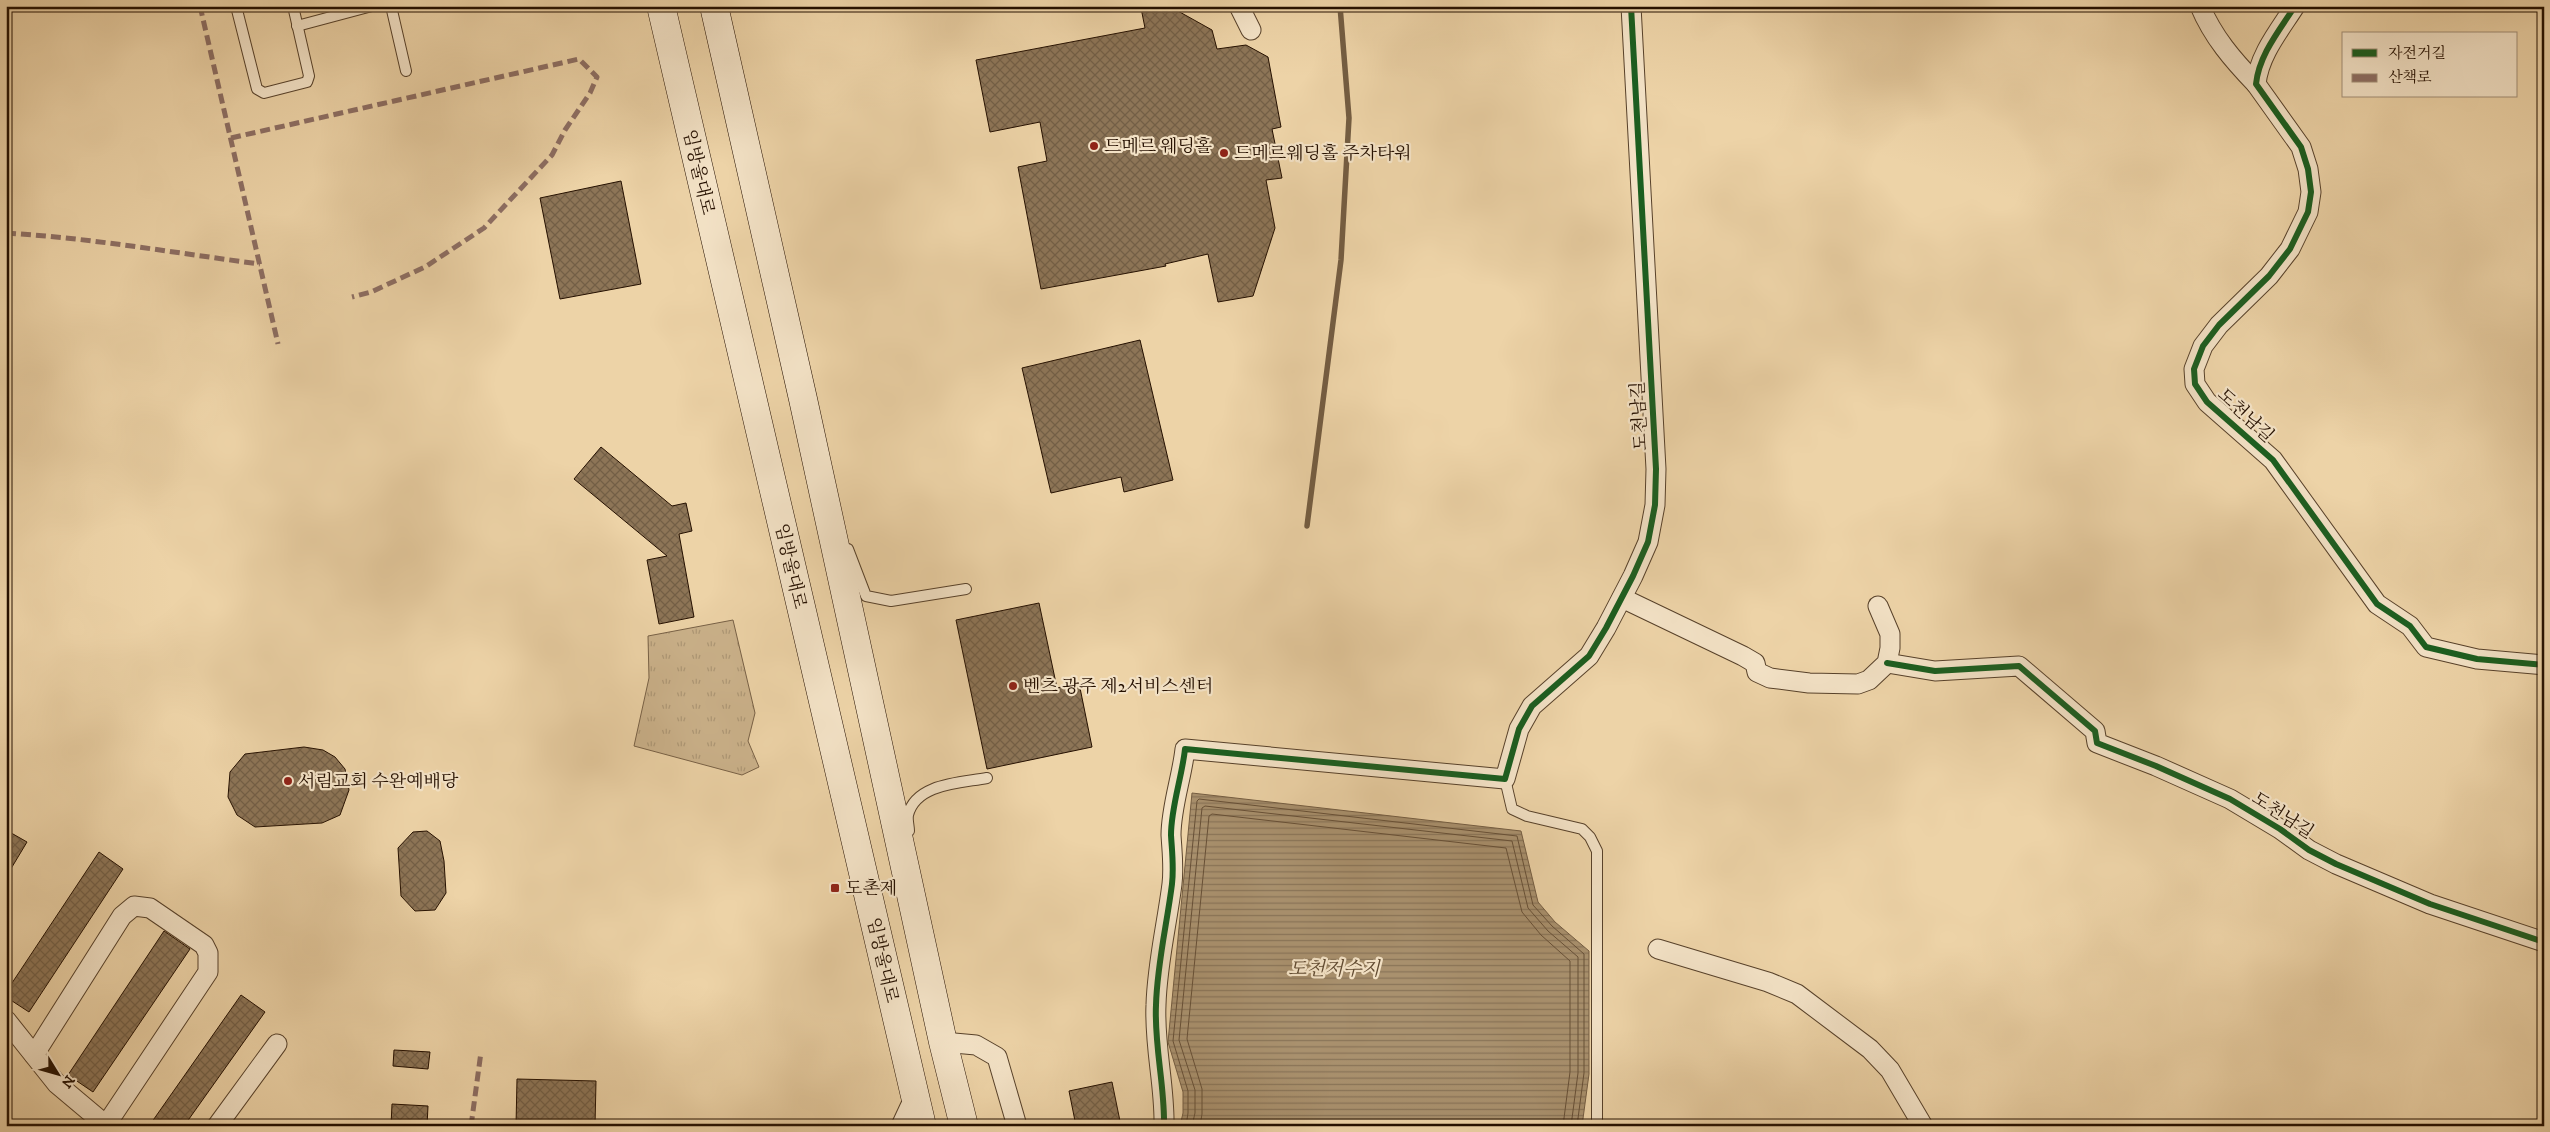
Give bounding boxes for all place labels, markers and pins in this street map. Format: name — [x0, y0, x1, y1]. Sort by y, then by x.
place label: 드메르 웨딩홀 — [1104, 136, 1212, 158]
marker: 드메르 웨딩홀 — [1088, 140, 1100, 152]
place label: 드메르웨딩홀 주차타워 — [1234, 143, 1412, 165]
marker: 드메르웨딩홀 주차타워 — [1218, 147, 1230, 159]
place label: 벤츠 광주 제2서비스센터 — [1023, 676, 1213, 698]
marker: 벤츠 광주 제2서비스센터 — [1007, 680, 1019, 692]
place label: 서림교회 수완예배당 — [298, 771, 459, 793]
marker: 서림교회 수완예배당 — [282, 775, 294, 787]
place label: 도촌제 — [845, 878, 897, 900]
marker: 도촌제 — [829, 882, 841, 894]

